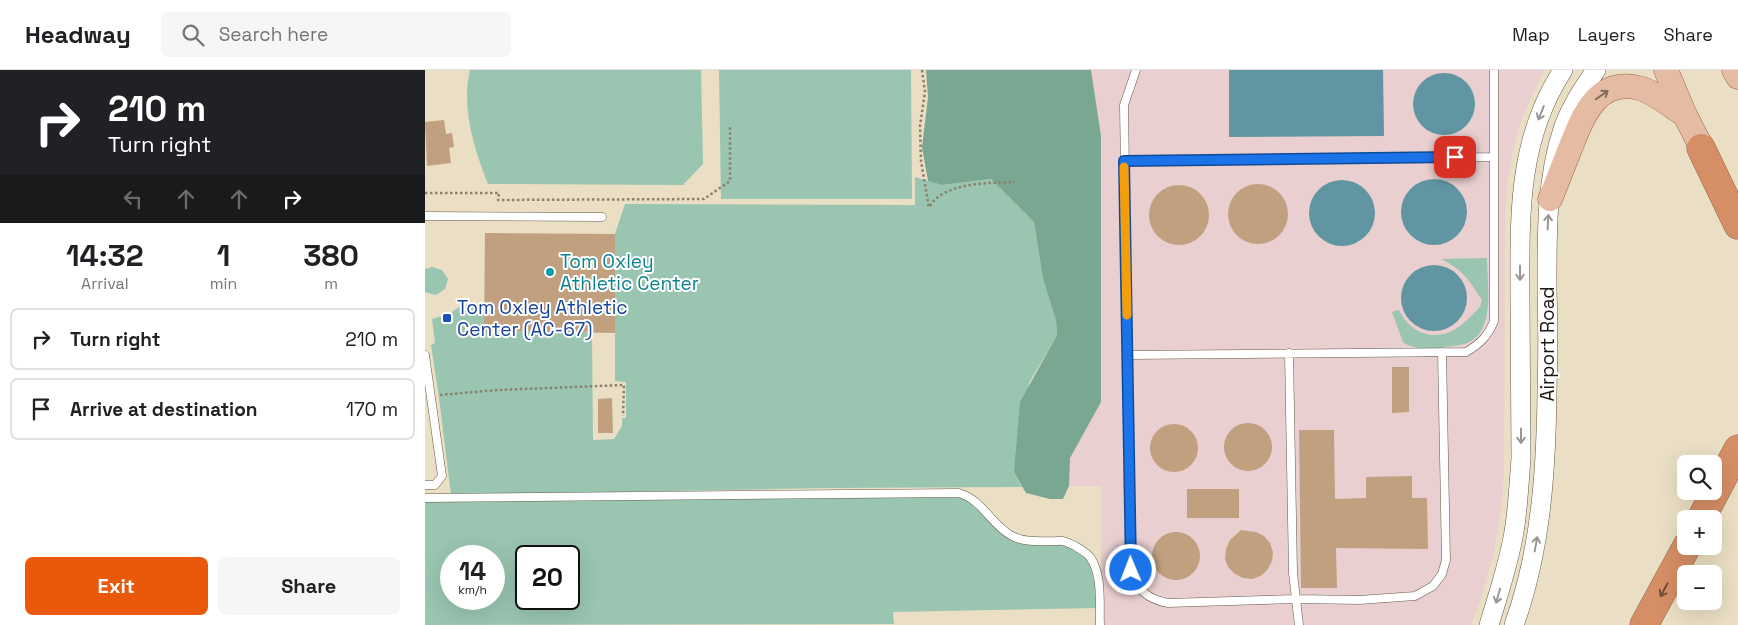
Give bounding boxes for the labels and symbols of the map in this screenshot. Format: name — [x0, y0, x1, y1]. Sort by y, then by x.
one-way arrow — [1595, 90, 1609, 100]
one-way arrow — [1536, 105, 1545, 121]
pin — [1434, 136, 1476, 178]
one-way arrow — [1544, 215, 1553, 231]
place label: Tom Oxley Athletic Center — [560, 249, 699, 296]
one-way arrow — [1515, 265, 1525, 281]
marker: Tom Oxley Athletic Center — [544, 266, 556, 278]
street label: Airport Road — [1535, 286, 1560, 402]
place label: Tom Oxley Athletic Center (AC-67) — [457, 295, 628, 342]
marker: Tom Oxley Athletic Center (AC-67) — [441, 312, 453, 324]
one-way arrow — [1516, 428, 1526, 444]
one-way arrow — [1532, 537, 1541, 553]
position arrow — [1104, 543, 1156, 595]
speed limit sign: 20 — [515, 545, 580, 610]
one-way arrow — [1659, 583, 1669, 598]
one-way arrow — [1492, 587, 1502, 603]

